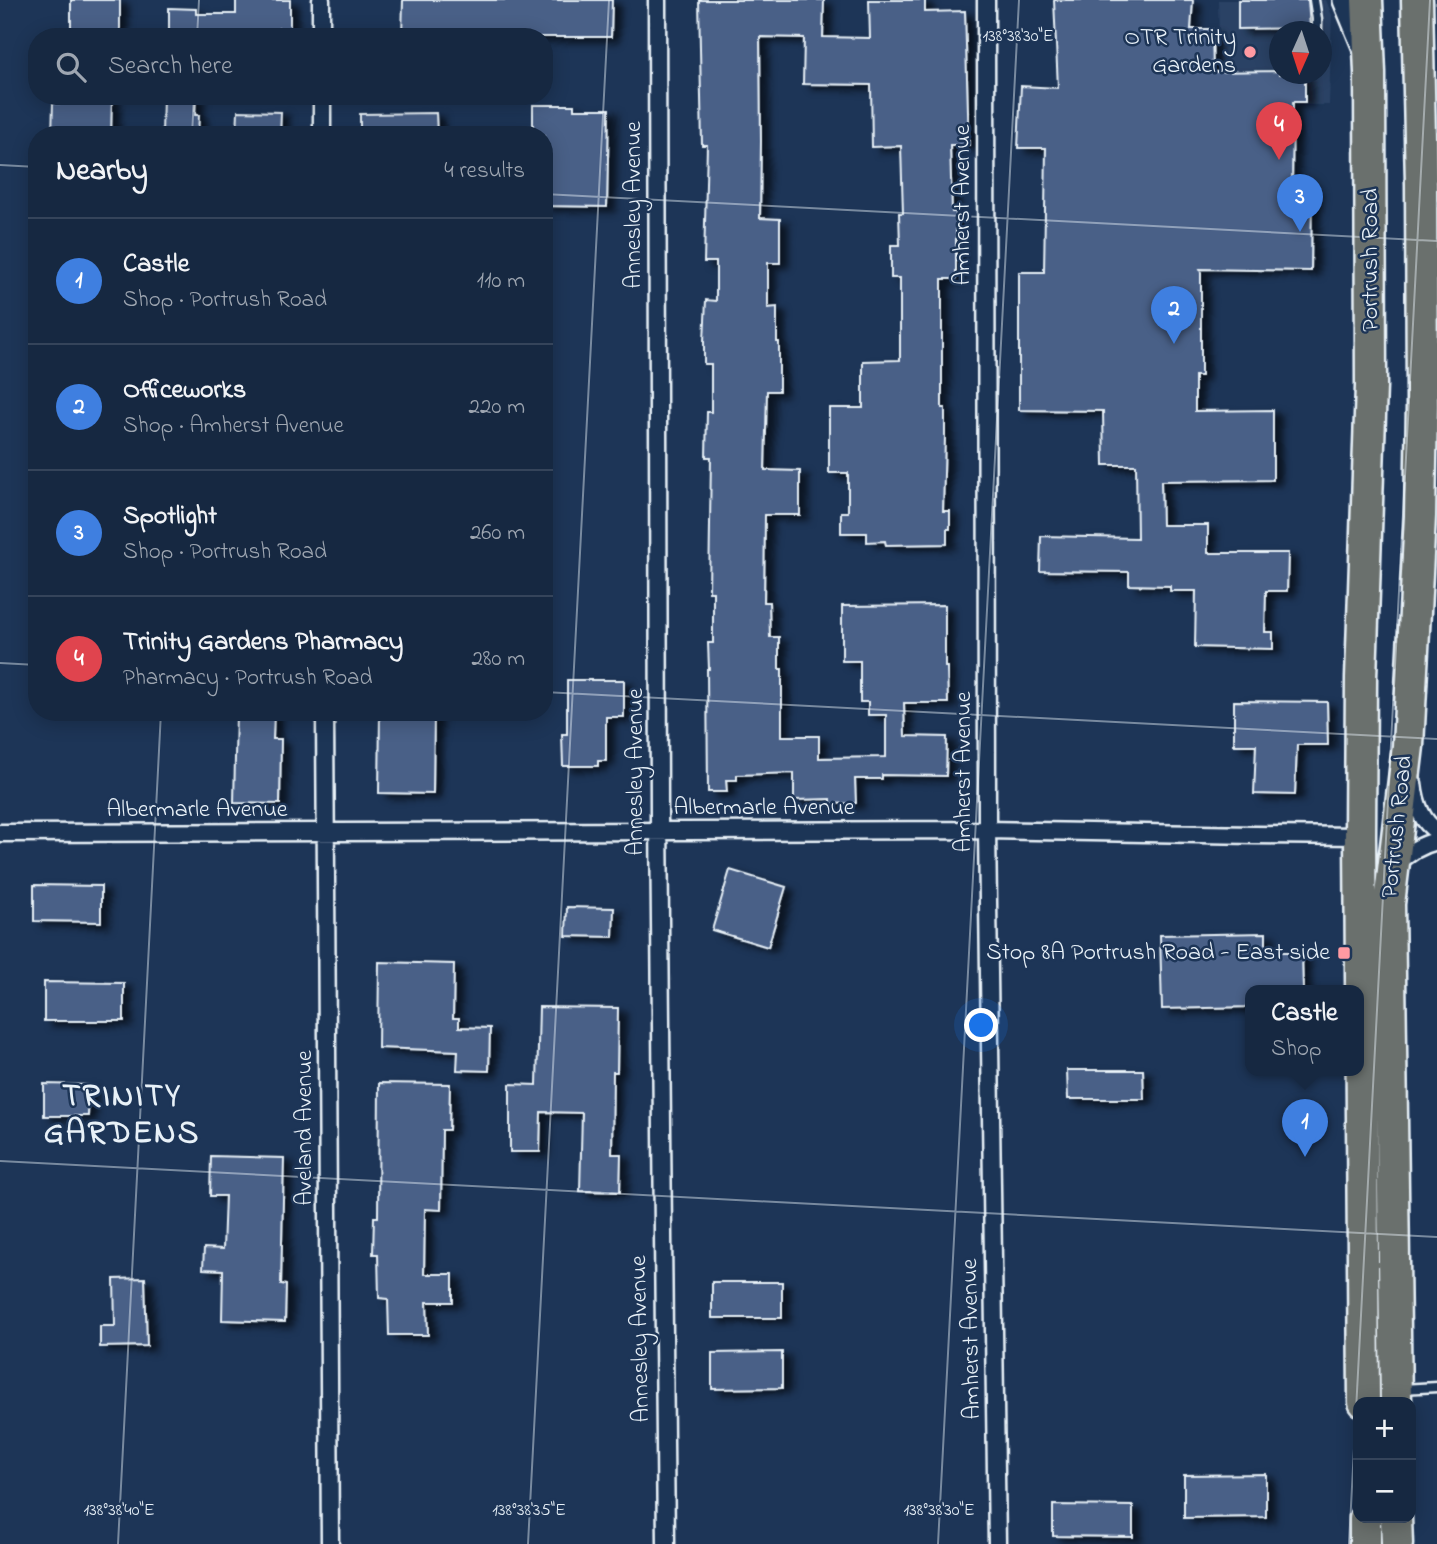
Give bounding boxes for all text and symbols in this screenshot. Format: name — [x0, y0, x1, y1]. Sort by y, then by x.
place label: OTR Trinity Gardens — [1124, 21, 1236, 84]
north arrow — [1269, 21, 1332, 84]
text: 138°38'30"E — [982, 24, 1054, 50]
search box — [28, 28, 553, 105]
marker: OTR Trinity Gardens — [1242, 44, 1258, 60]
icon: search — [52, 48, 90, 86]
text: Search here — [108, 48, 233, 86]
pin: 4 — [1256, 102, 1302, 160]
street label: Annesley Avenue — [617, 121, 653, 289]
street label: Amherst Avenue — [946, 124, 981, 286]
text: Nearby — [56, 150, 148, 194]
text: 4 results — [444, 155, 525, 188]
pin: 3 — [1277, 174, 1323, 232]
street label: Portrush Road — [1354, 188, 1389, 332]
text: Castle — [123, 246, 189, 284]
text: 1 — [75, 265, 83, 298]
text: 110 m — [477, 265, 525, 298]
text: Shop · Portrush Road — [123, 284, 327, 317]
pin: 2 — [1151, 286, 1197, 344]
text: Officeworks — [123, 372, 246, 410]
text: 2 — [73, 391, 85, 424]
text: 220 m — [469, 391, 525, 424]
text: Shop · Amherst Avenue — [123, 410, 344, 443]
text: Spotlight — [123, 498, 217, 536]
text: 3 — [74, 517, 84, 550]
text: 260 m — [470, 517, 525, 550]
text: Shop · Portrush Road — [123, 536, 327, 569]
text: Trinity Gardens Pharmacy — [123, 624, 403, 662]
text: 4 — [74, 643, 84, 676]
text: 280 m — [471, 643, 525, 676]
text: Pharmacy · Portrush Road — [123, 662, 372, 695]
street label: Annesley Avenue — [619, 688, 655, 856]
street label: Amherst Avenue — [947, 691, 982, 853]
street label: Portrush Road — [1373, 753, 1423, 900]
street label: Albermarle Avenue — [673, 791, 855, 826]
street label: Albermarle Avenue — [106, 793, 288, 828]
place label: Stop 8A Portrush Road - East side — [986, 936, 1330, 971]
marker: Stop 8A Portrush Road - East side — [1336, 945, 1352, 961]
popup — [1245, 985, 1364, 1076]
text: Castle — [1271, 995, 1338, 1033]
your location — [964, 1008, 998, 1042]
text: Shop — [1271, 1033, 1322, 1066]
street label: Aveland Avenue — [288, 1050, 323, 1206]
district label: TRINITY GARDENS — [44, 1074, 200, 1158]
pin: 1 — [1282, 1099, 1328, 1157]
street label: Annesley Avenue — [622, 1255, 661, 1423]
street label: Amherst Avenue — [953, 1258, 991, 1420]
map controls — [1353, 1397, 1416, 1523]
button: + — [1353, 1397, 1416, 1460]
button: − — [1353, 1460, 1416, 1523]
text: 138°38'40"E — [83, 1498, 155, 1524]
text: 138°38'35"E — [492, 1498, 566, 1524]
text: 138°38'30"E — [903, 1498, 975, 1524]

